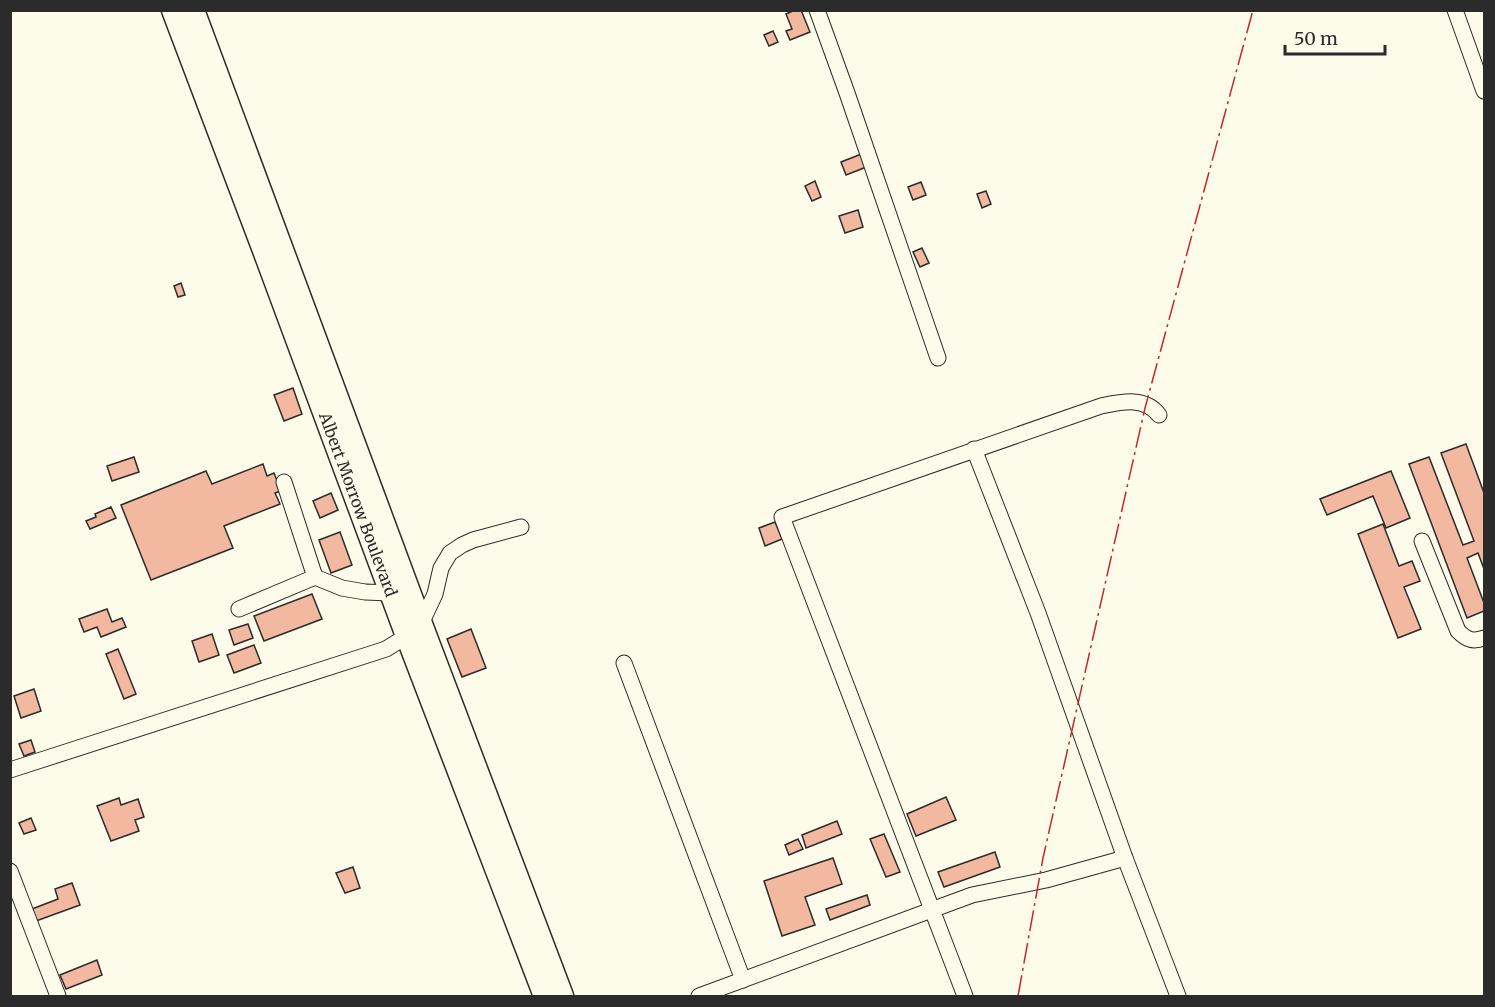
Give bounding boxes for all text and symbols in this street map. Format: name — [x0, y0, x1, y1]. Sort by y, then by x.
scale bar — [1285, 18, 1386, 56]
text: 50 m — [1294, 27, 1338, 50]
street label: Albert Morrow Boulevard — [315, 408, 402, 600]

